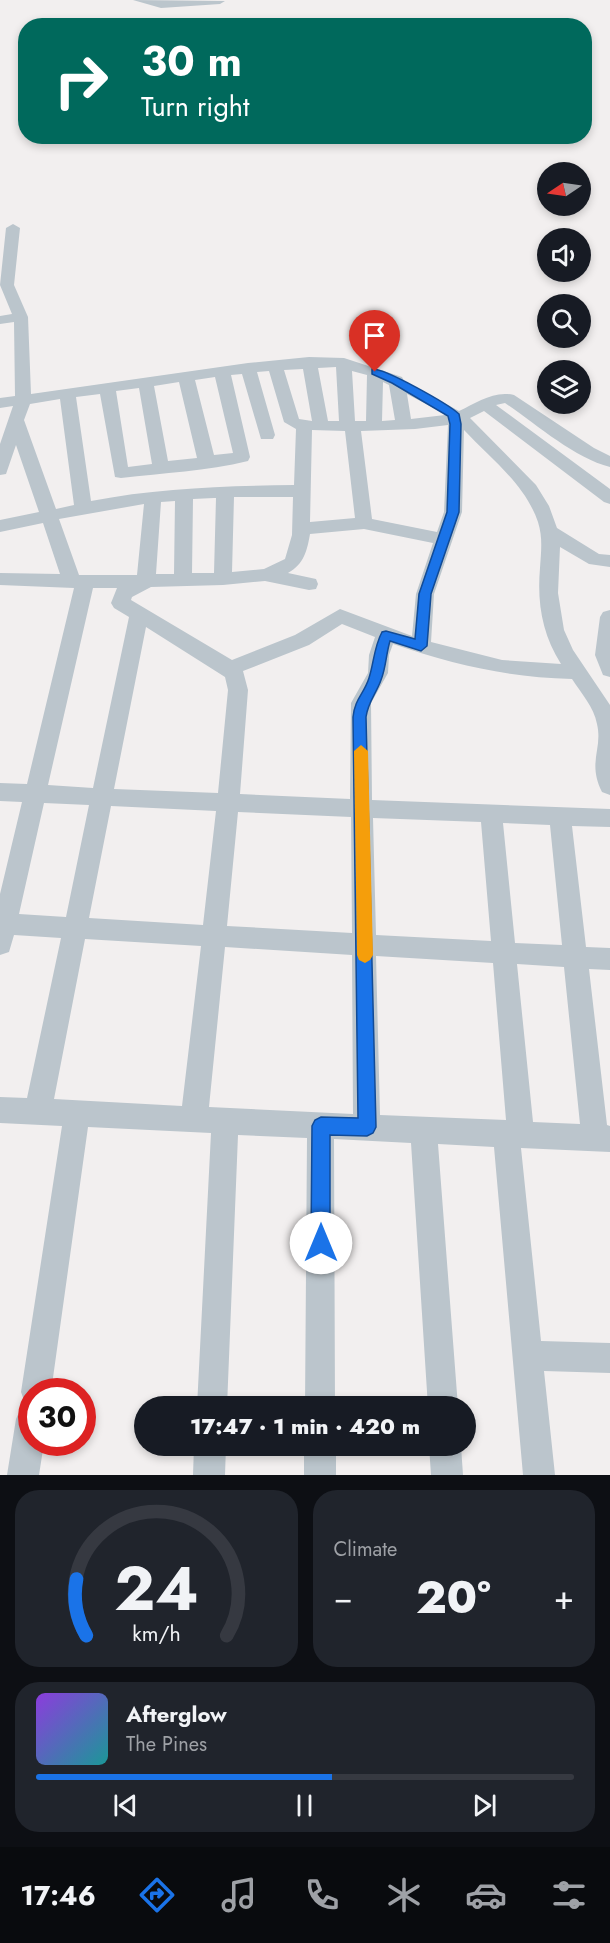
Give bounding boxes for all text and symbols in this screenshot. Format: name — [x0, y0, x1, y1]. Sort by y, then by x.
text: 30 m — [141, 31, 242, 92]
icon: right — [42, 42, 120, 120]
text: Turn right — [141, 87, 249, 126]
north arrow — [537, 162, 591, 216]
map controls — [537, 162, 591, 414]
button: sound — [537, 228, 591, 282]
button: search — [537, 294, 591, 348]
pin — [349, 310, 400, 372]
icon: arrive — [358, 319, 391, 352]
button: layers — [537, 360, 591, 414]
position arrow — [289, 1211, 353, 1275]
speed limit sign: 30 — [18, 1378, 96, 1456]
text: 17:47 · 1 min · 420 m — [190, 1410, 420, 1442]
text: Climate — [334, 1535, 397, 1564]
text: 24 — [114, 1543, 198, 1633]
text: 20° — [416, 1565, 491, 1630]
text: − — [334, 1574, 353, 1621]
text: + — [554, 1574, 574, 1621]
text: km/h — [132, 1618, 180, 1649]
text: Afterglow — [126, 1698, 227, 1730]
text: The Pines — [126, 1730, 207, 1759]
icon: previous — [109, 1789, 142, 1822]
icon: pause — [288, 1789, 321, 1822]
icon: next — [468, 1789, 501, 1822]
icon: directions — [136, 1874, 178, 1916]
icon: music — [218, 1874, 260, 1916]
icon: phone — [301, 1874, 343, 1916]
icon: climate — [383, 1874, 425, 1916]
icon: car — [465, 1874, 507, 1916]
icon: filters — [548, 1874, 590, 1916]
text: 17:46 — [20, 1876, 96, 1915]

